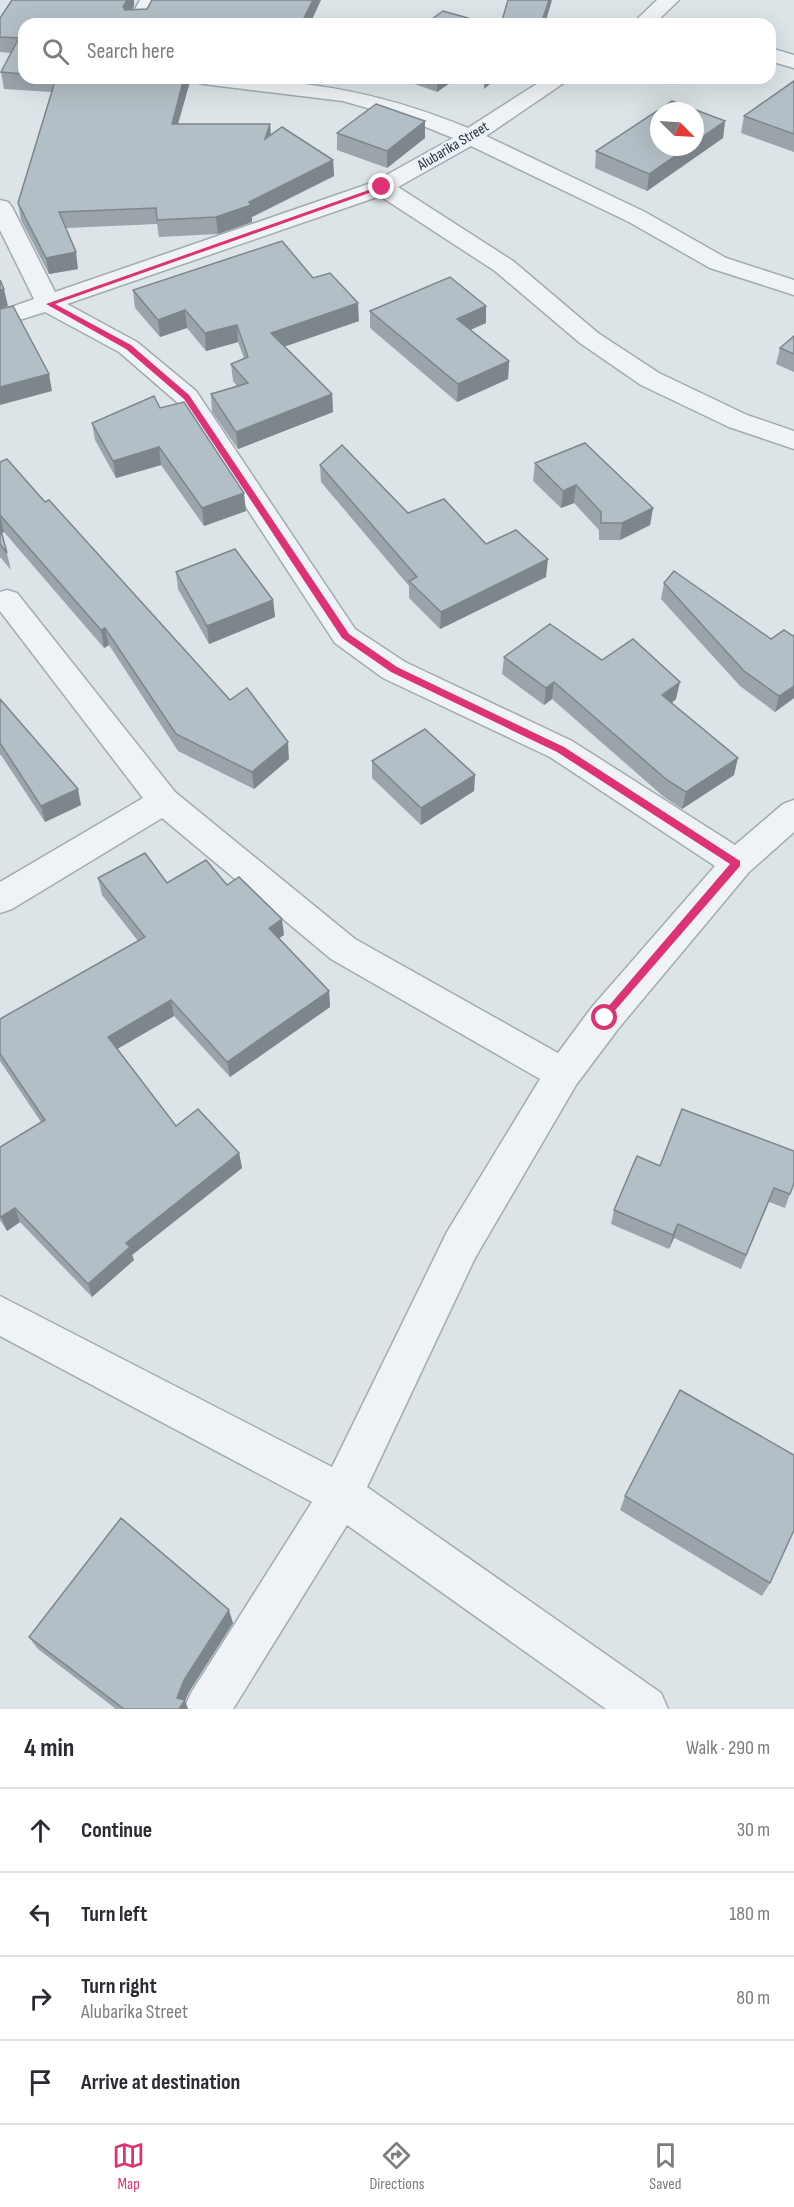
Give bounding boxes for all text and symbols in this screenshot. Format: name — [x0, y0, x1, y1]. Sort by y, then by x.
search box — [18, 18, 776, 84]
icon: search — [39, 35, 72, 68]
text: Search here — [87, 38, 174, 65]
north arrow — [650, 102, 704, 156]
street label: Alubarika Street — [413, 117, 493, 175]
route end — [368, 173, 394, 199]
route start — [591, 1004, 617, 1030]
text: 4 min — [24, 1733, 74, 1764]
text: Walk · 290 m — [686, 1736, 770, 1760]
icon: ahead — [24, 1814, 57, 1847]
text: Continue — [81, 1817, 152, 1844]
text: 30 m — [737, 1818, 770, 1842]
icon: left — [24, 1898, 57, 1931]
text: Turn left — [81, 1901, 147, 1928]
text: 180 m — [729, 1902, 770, 1926]
text: Turn right — [81, 1973, 157, 2000]
icon: right — [24, 1982, 57, 2015]
text: 80 m — [736, 1986, 770, 2010]
text: Alubarika Street — [81, 2000, 188, 2024]
icon: arrive — [24, 2066, 57, 2099]
text: Arrive at destination — [81, 2069, 240, 2096]
tab: Map — [112, 2139, 145, 2194]
tab: Directions — [369, 2139, 425, 2194]
tab: Saved — [649, 2139, 682, 2194]

